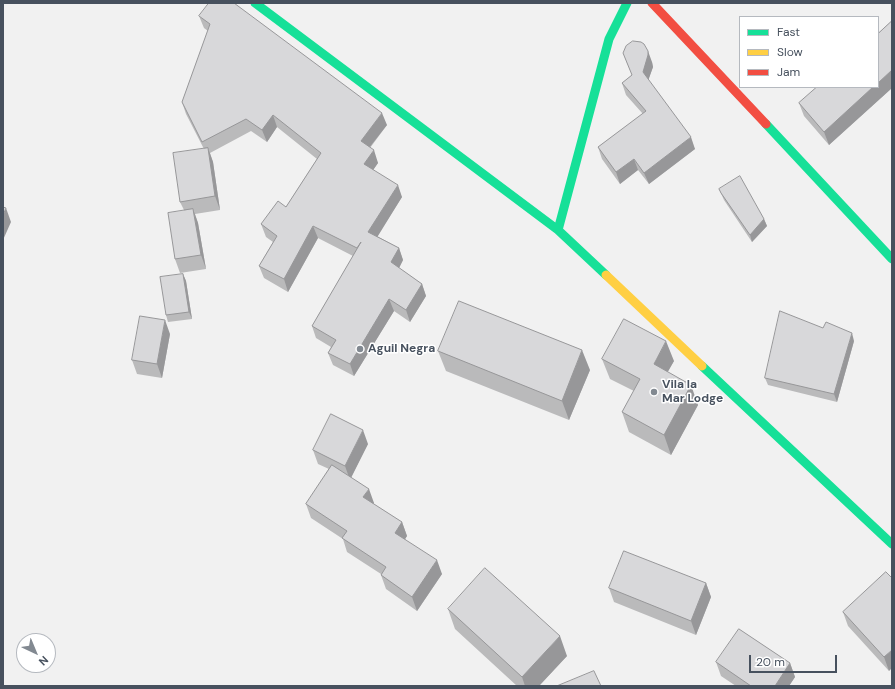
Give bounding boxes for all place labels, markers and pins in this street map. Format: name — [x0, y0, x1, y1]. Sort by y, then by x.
place label: Aguil Negra — [368, 342, 435, 356]
marker: Aguil Negra — [355, 344, 365, 354]
place label: Vila la Mar Lodge — [662, 378, 723, 406]
marker: Vila la Mar Lodge — [649, 387, 659, 397]

